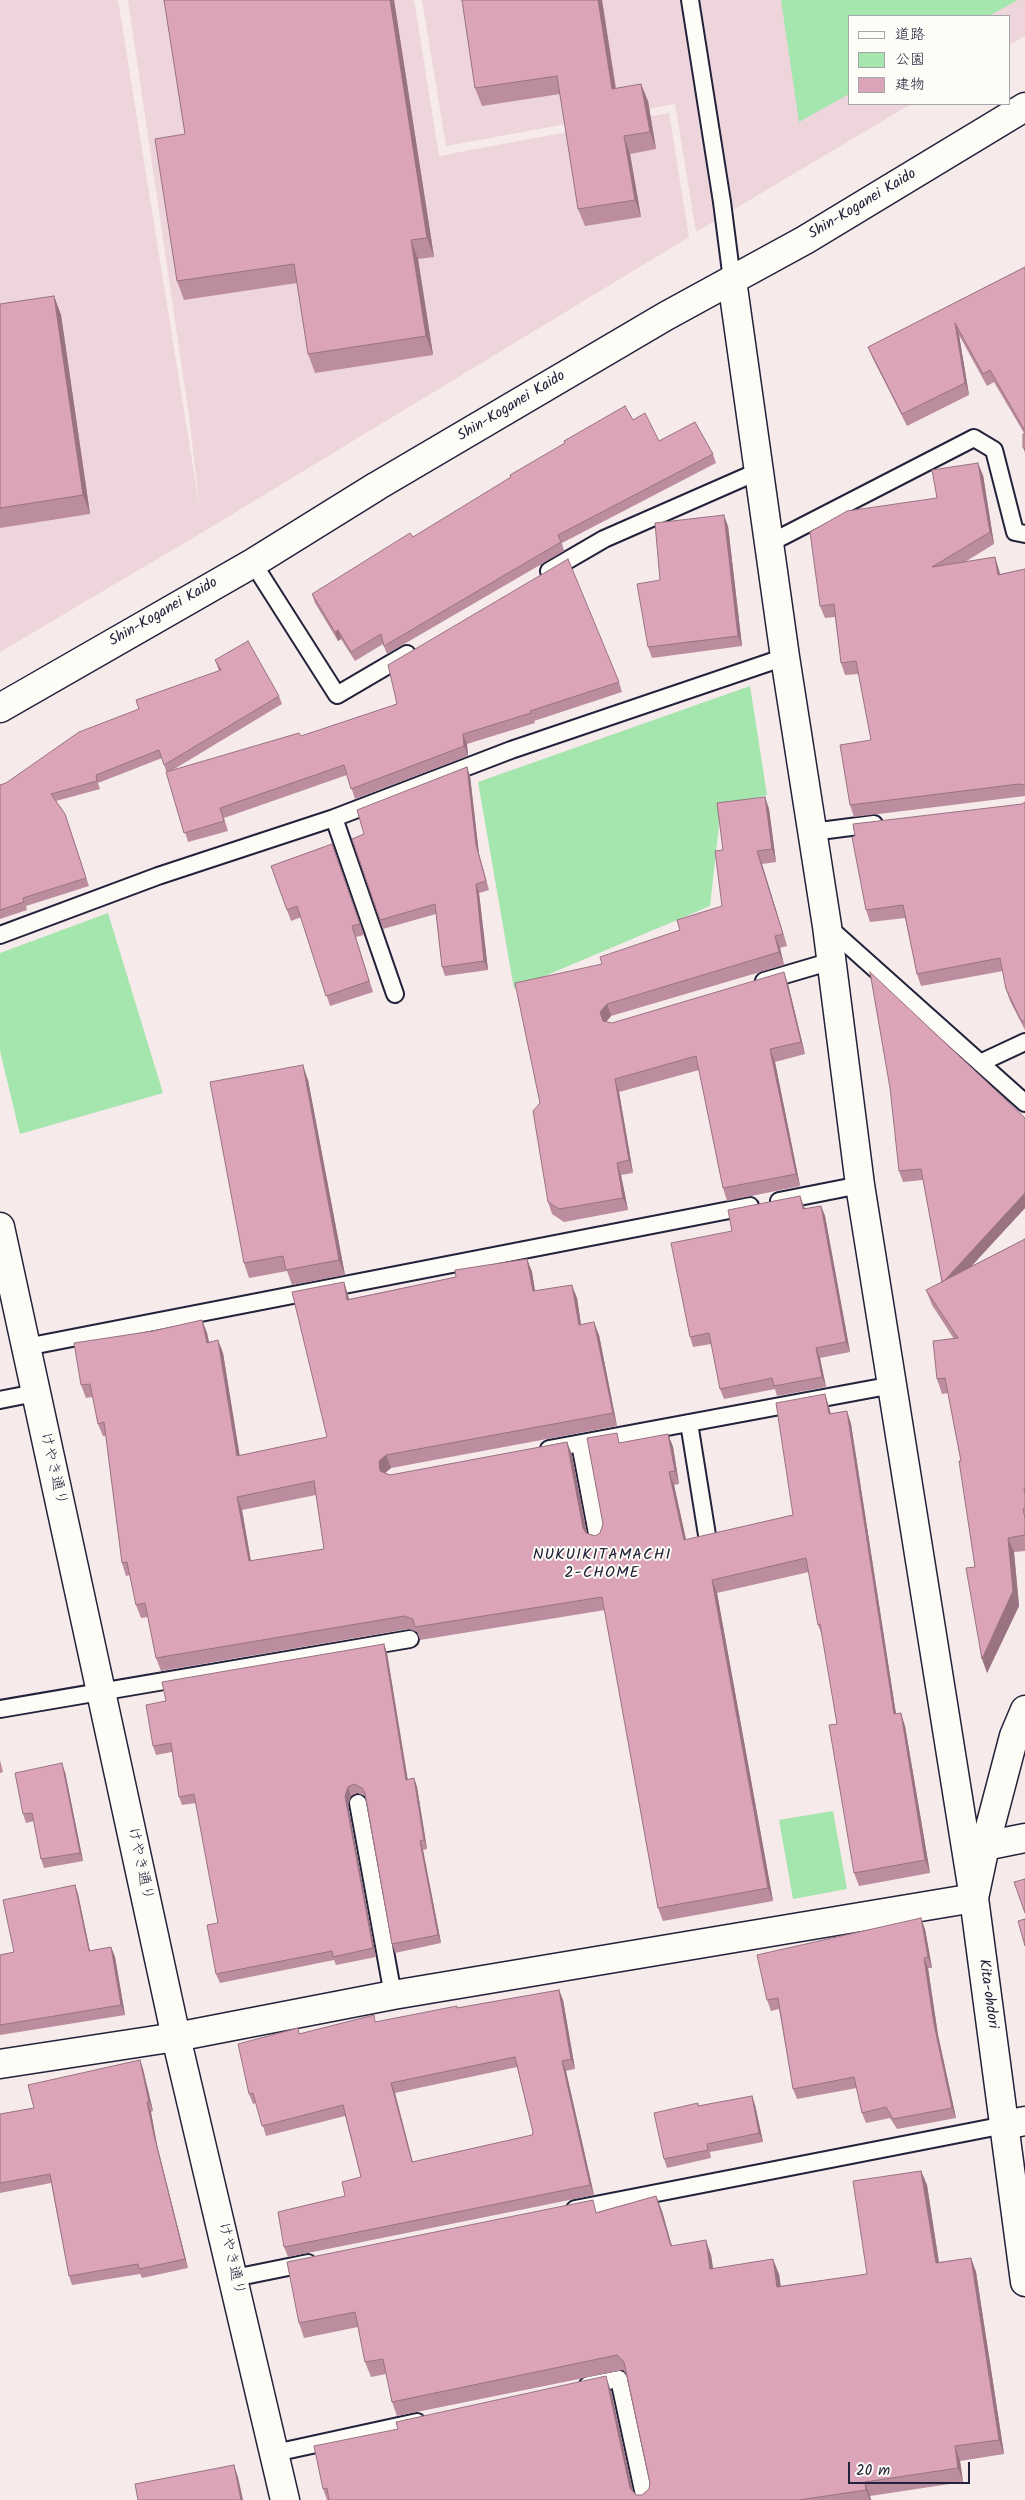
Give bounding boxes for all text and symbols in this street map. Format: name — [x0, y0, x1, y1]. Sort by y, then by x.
legend — [848, 15, 1010, 105]
text: 道路 — [895, 23, 925, 47]
text: 公園 — [895, 48, 925, 72]
text: 建物 — [895, 73, 925, 97]
street label: Shin-Koganei Kaido — [806, 166, 920, 244]
street label: Shin-Koganei Kaido — [455, 368, 569, 446]
street label: Shin-Koganei Kaido — [107, 575, 221, 651]
street label: けやき通り — [35, 1430, 69, 1508]
district label: NUKUIKITAMACHI 2-CHOME — [531, 1546, 673, 1584]
street label: けやき通り — [122, 1825, 156, 1903]
street label: Kita-ohdori — [973, 1958, 1001, 2030]
street label: けやき通り — [213, 2220, 247, 2298]
scale bar — [850, 2452, 972, 2484]
text: 20 m — [856, 2459, 890, 2483]

